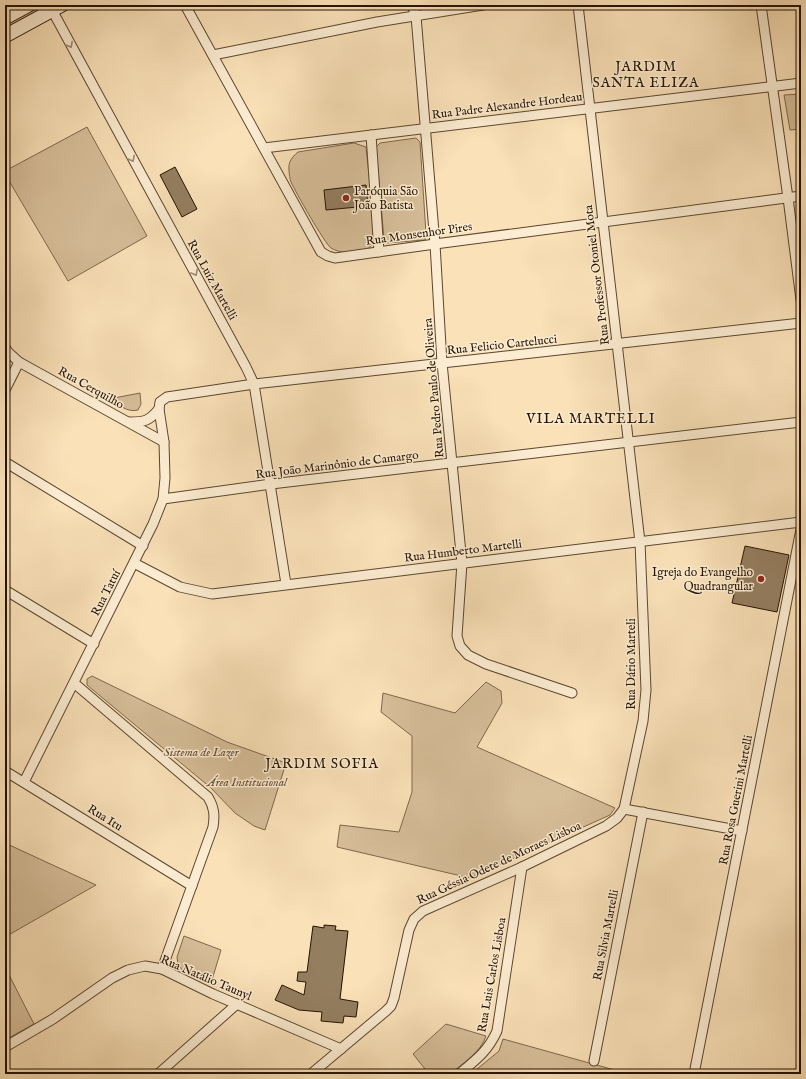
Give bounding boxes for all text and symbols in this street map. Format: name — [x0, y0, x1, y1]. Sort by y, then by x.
one-way arrow — [66, 40, 73, 48]
district label: JARDIM SANTA ELIZA — [592, 58, 700, 92]
street label: Rua Padre Alexandre Hordeau — [431, 89, 583, 123]
one-way arrow — [128, 155, 135, 162]
place label: Paróquia São João Batista — [352, 184, 418, 214]
marker: Paróquia São João Batista — [341, 193, 351, 203]
street label: Rua Professor Otoniel Mota — [581, 203, 613, 346]
street label: Rua Monsenhor Pires — [365, 219, 473, 249]
street label: Rua Luiz Martelli — [184, 237, 240, 323]
one-way arrow — [190, 269, 197, 276]
street label: Rua Pedro Paulo de Oliveira — [420, 317, 448, 459]
street label: Rua Felicio Cartelucci — [446, 332, 558, 358]
street label: Rua Cerquilho — [55, 364, 127, 413]
district label: VILA MARTELLI — [525, 410, 656, 428]
street label: Rua João Marinônio de Camargo — [255, 447, 420, 483]
street label: Rua Humberto Martelli — [403, 536, 523, 566]
place label: Igreja do Evangelho Quadrangular — [652, 565, 754, 594]
street label: Rua Tatuí — [88, 567, 124, 619]
marker: Igreja do Evangelho Quadrangular — [756, 574, 766, 584]
street label: Rua Dário Marteli — [624, 618, 639, 710]
street label: Rua Rosa Guerini Martelli — [716, 734, 756, 866]
park label: Sistema de Lazer — [163, 745, 239, 760]
district label: JARDIM SOFIA — [263, 755, 379, 773]
park label: Área Institucional — [205, 775, 288, 790]
street label: Rua Itu — [85, 801, 125, 835]
street label: Rua Géssia Odete de Moraes Lisboa — [414, 818, 584, 908]
street label: Rua Silvia Martelli — [590, 888, 622, 982]
street label: Rua Luis Carlos Lisboa — [474, 915, 510, 1034]
street label: Rua Natálio Taunyl — [158, 952, 255, 1004]

